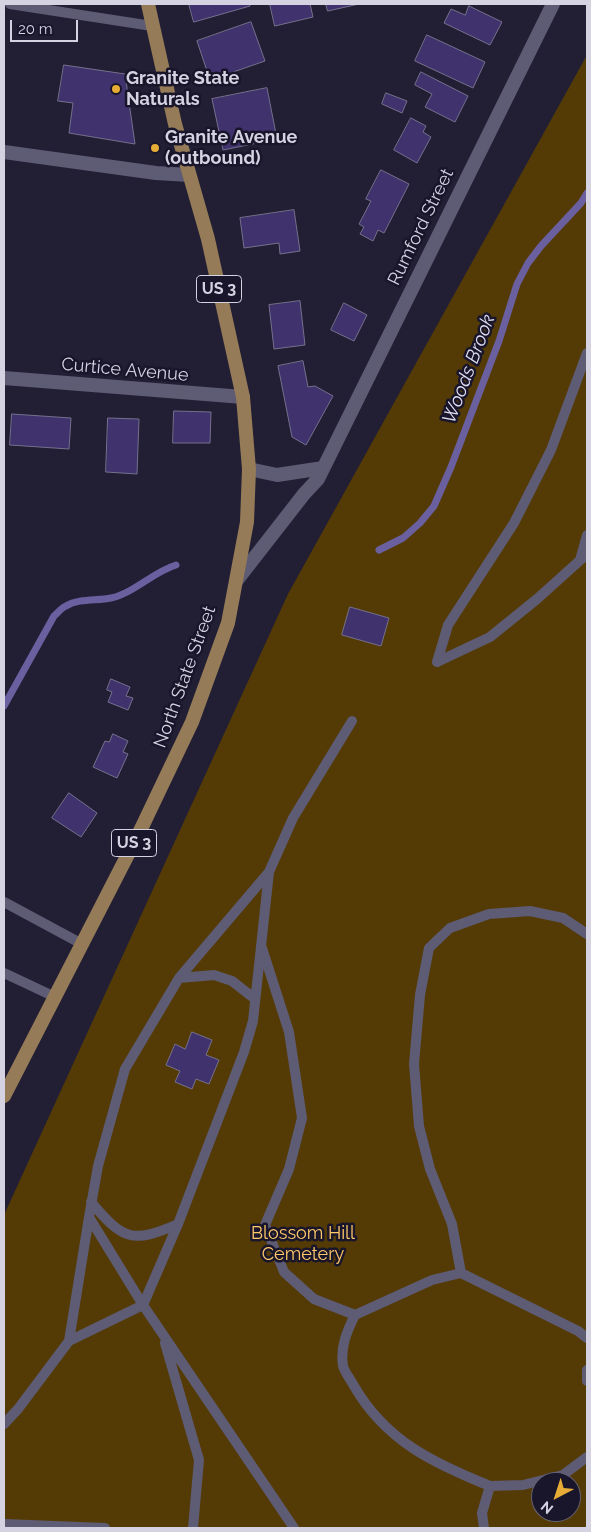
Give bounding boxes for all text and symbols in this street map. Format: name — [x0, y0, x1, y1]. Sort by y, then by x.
scale bar — [12, 10, 80, 42]
text: 20 m — [18, 20, 53, 38]
place label: Granite State Naturals — [126, 68, 239, 110]
marker: Granite State Naturals — [110, 83, 122, 95]
place label: Granite Avenue (outbound) — [165, 127, 297, 170]
marker: Granite Avenue (outbound) — [149, 142, 161, 154]
street label: Rumford Street — [383, 165, 459, 289]
road number: US 3 — [196, 276, 242, 302]
water label: Woods Brook — [438, 311, 500, 427]
street label: Curtice Avenue — [61, 354, 189, 386]
street label: North State Street — [149, 603, 221, 751]
road number: US 3 — [112, 830, 156, 856]
park label: Blossom Hill Cemetery — [251, 1223, 355, 1266]
north arrow — [531, 1472, 581, 1522]
text: N — [538, 1498, 556, 1517]

